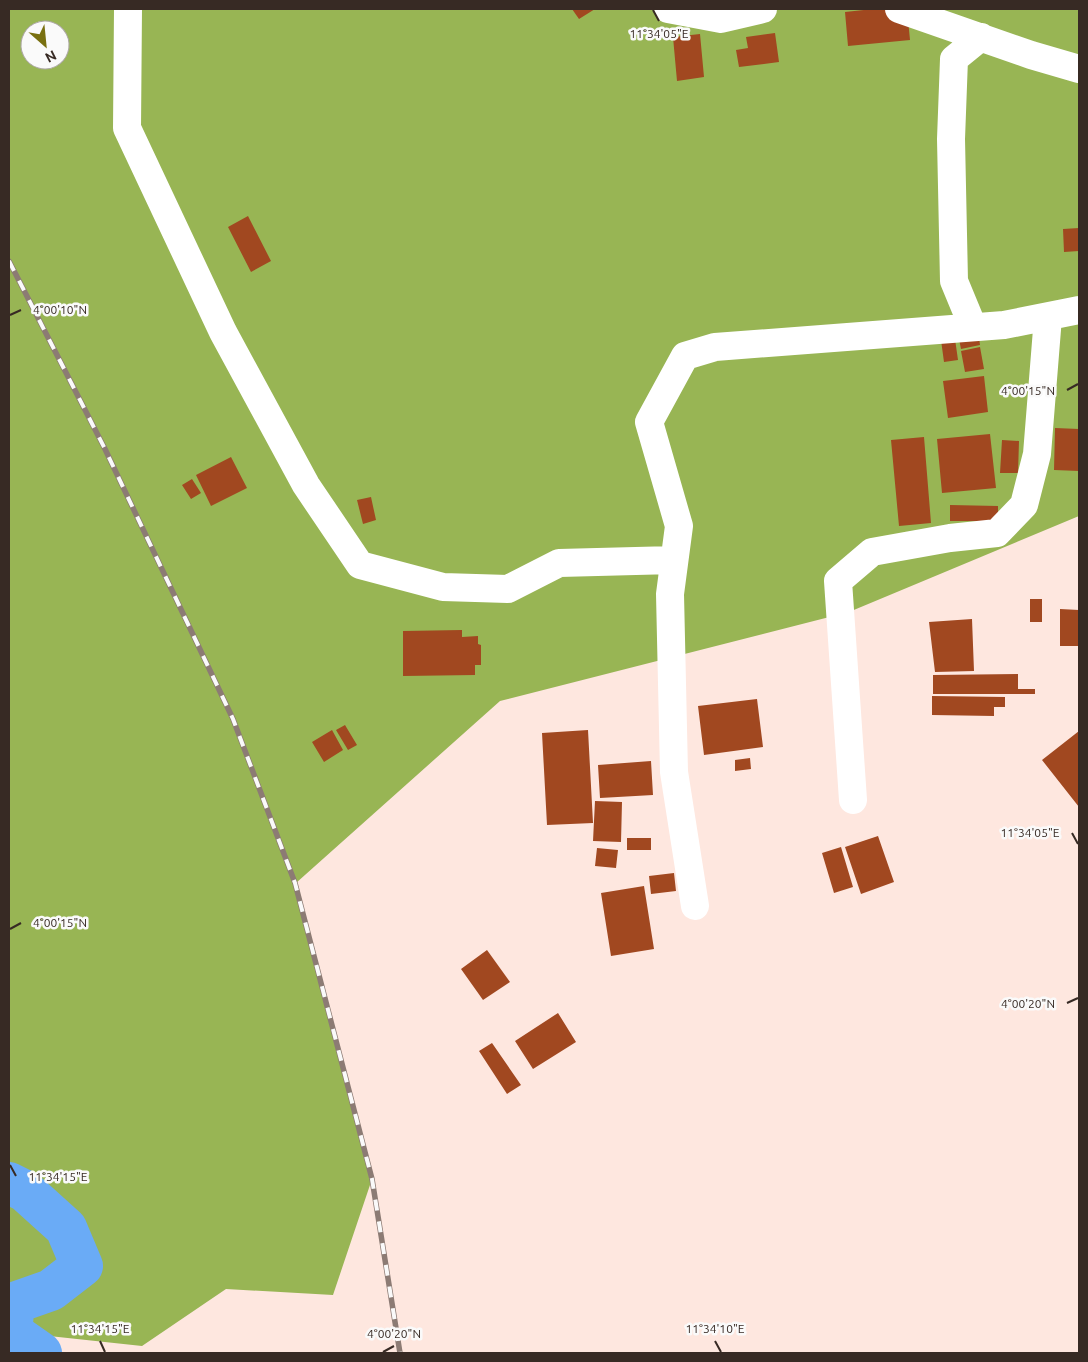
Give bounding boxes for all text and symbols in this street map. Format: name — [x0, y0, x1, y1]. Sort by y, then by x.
north arrow — [20, 20, 70, 70]
text: 11°34'05"E — [630, 27, 689, 40]
text: N — [43, 47, 59, 66]
text: 4°00'10"N — [33, 303, 87, 316]
text: 4°00'15"N — [1001, 384, 1055, 397]
text: 11°34'05"E — [1001, 826, 1060, 839]
text: 4°00'15"N — [33, 916, 87, 929]
text: 4°00'20"N — [1001, 997, 1055, 1010]
text: 11°34'15"E — [29, 1170, 88, 1183]
text: 11°34'15"E — [71, 1322, 130, 1335]
text: 11°34'10"E — [686, 1322, 745, 1335]
text: 4°00'20"N — [367, 1327, 421, 1340]

